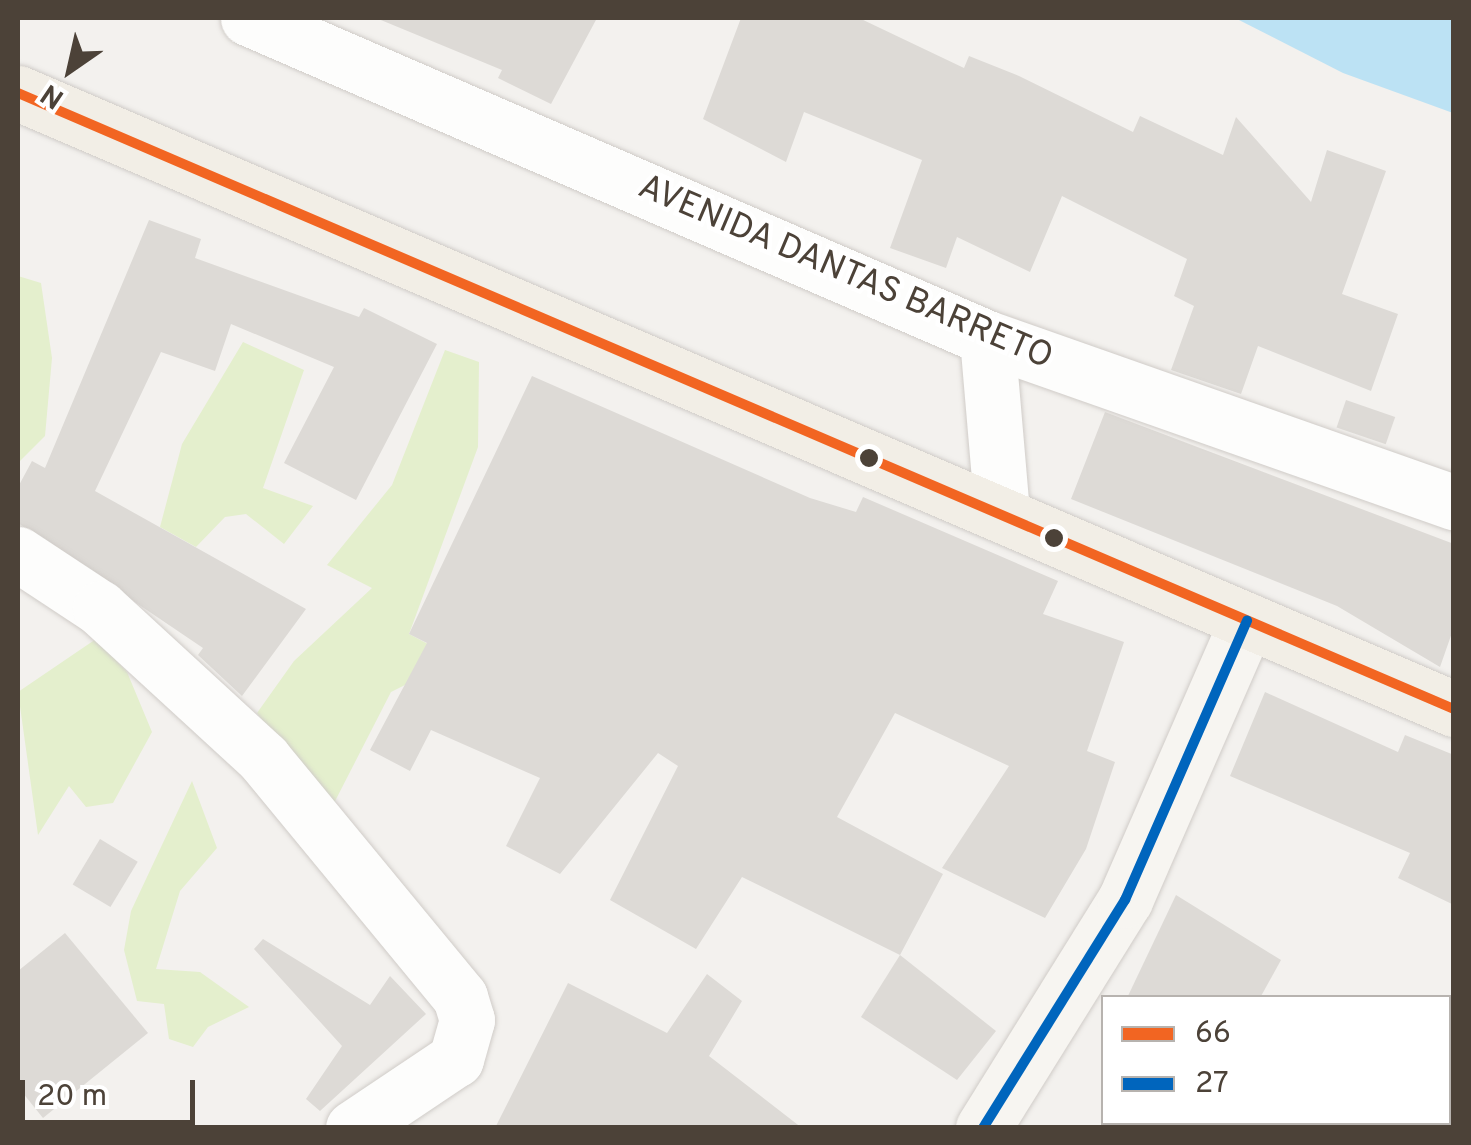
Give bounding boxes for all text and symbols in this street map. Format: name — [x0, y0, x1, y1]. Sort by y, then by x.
north arrow — [20, 20, 120, 120]
text: N — [35, 74, 72, 115]
street label: AVENIDA DANTAS BARRETO — [631, 166, 1059, 380]
unlabelled marker — [859, 448, 879, 468]
unlabelled marker — [1044, 528, 1064, 548]
legend — [1101, 995, 1451, 1125]
text: 66 — [1195, 1016, 1231, 1053]
scale bar — [25, 1060, 200, 1122]
text: 27 — [1195, 1066, 1229, 1103]
text: 20 m — [37, 1079, 107, 1116]

